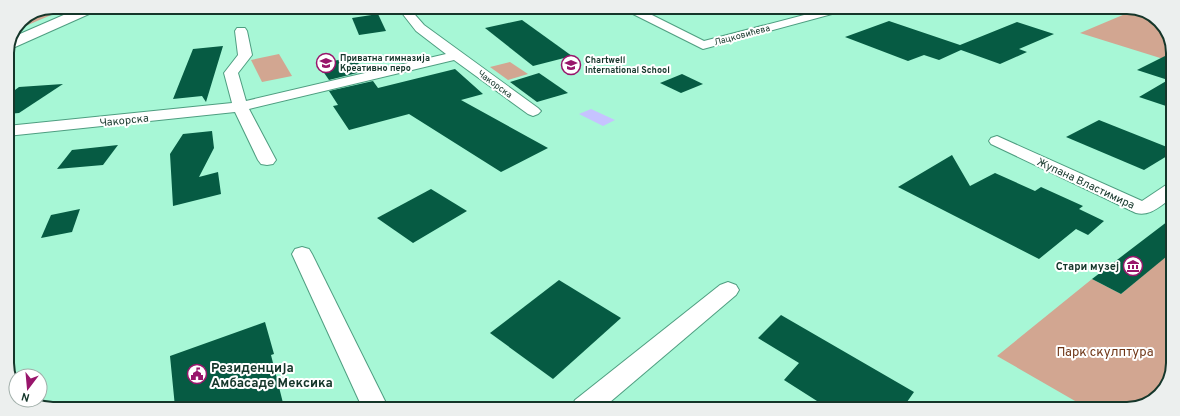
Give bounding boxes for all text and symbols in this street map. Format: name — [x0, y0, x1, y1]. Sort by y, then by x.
street label: Лацковићева — [713, 23, 772, 48]
school or university icon: Приватна гимназија Креативно перо — [315, 52, 337, 74]
place label: Приватна гимназија Креативно перо — [340, 53, 430, 74]
school or university icon: Chartwell International School — [560, 54, 582, 76]
place label: Chartwell International School — [585, 55, 670, 76]
street label: Чакорска — [475, 68, 514, 101]
street label: Чакорска — [99, 111, 150, 131]
street label: Жупана Властимира — [1034, 155, 1137, 213]
museum icon: Стари музеј — [1122, 255, 1144, 277]
place label: Стари музеј — [1056, 260, 1119, 274]
park label: Парк скулптура — [1056, 345, 1154, 361]
place label: Резиденција Амбасаде Мексика — [211, 361, 333, 392]
public building icon: Резиденција Амбасаде Мексика — [186, 363, 208, 385]
north arrow — [8, 368, 48, 408]
text: N — [20, 389, 31, 404]

